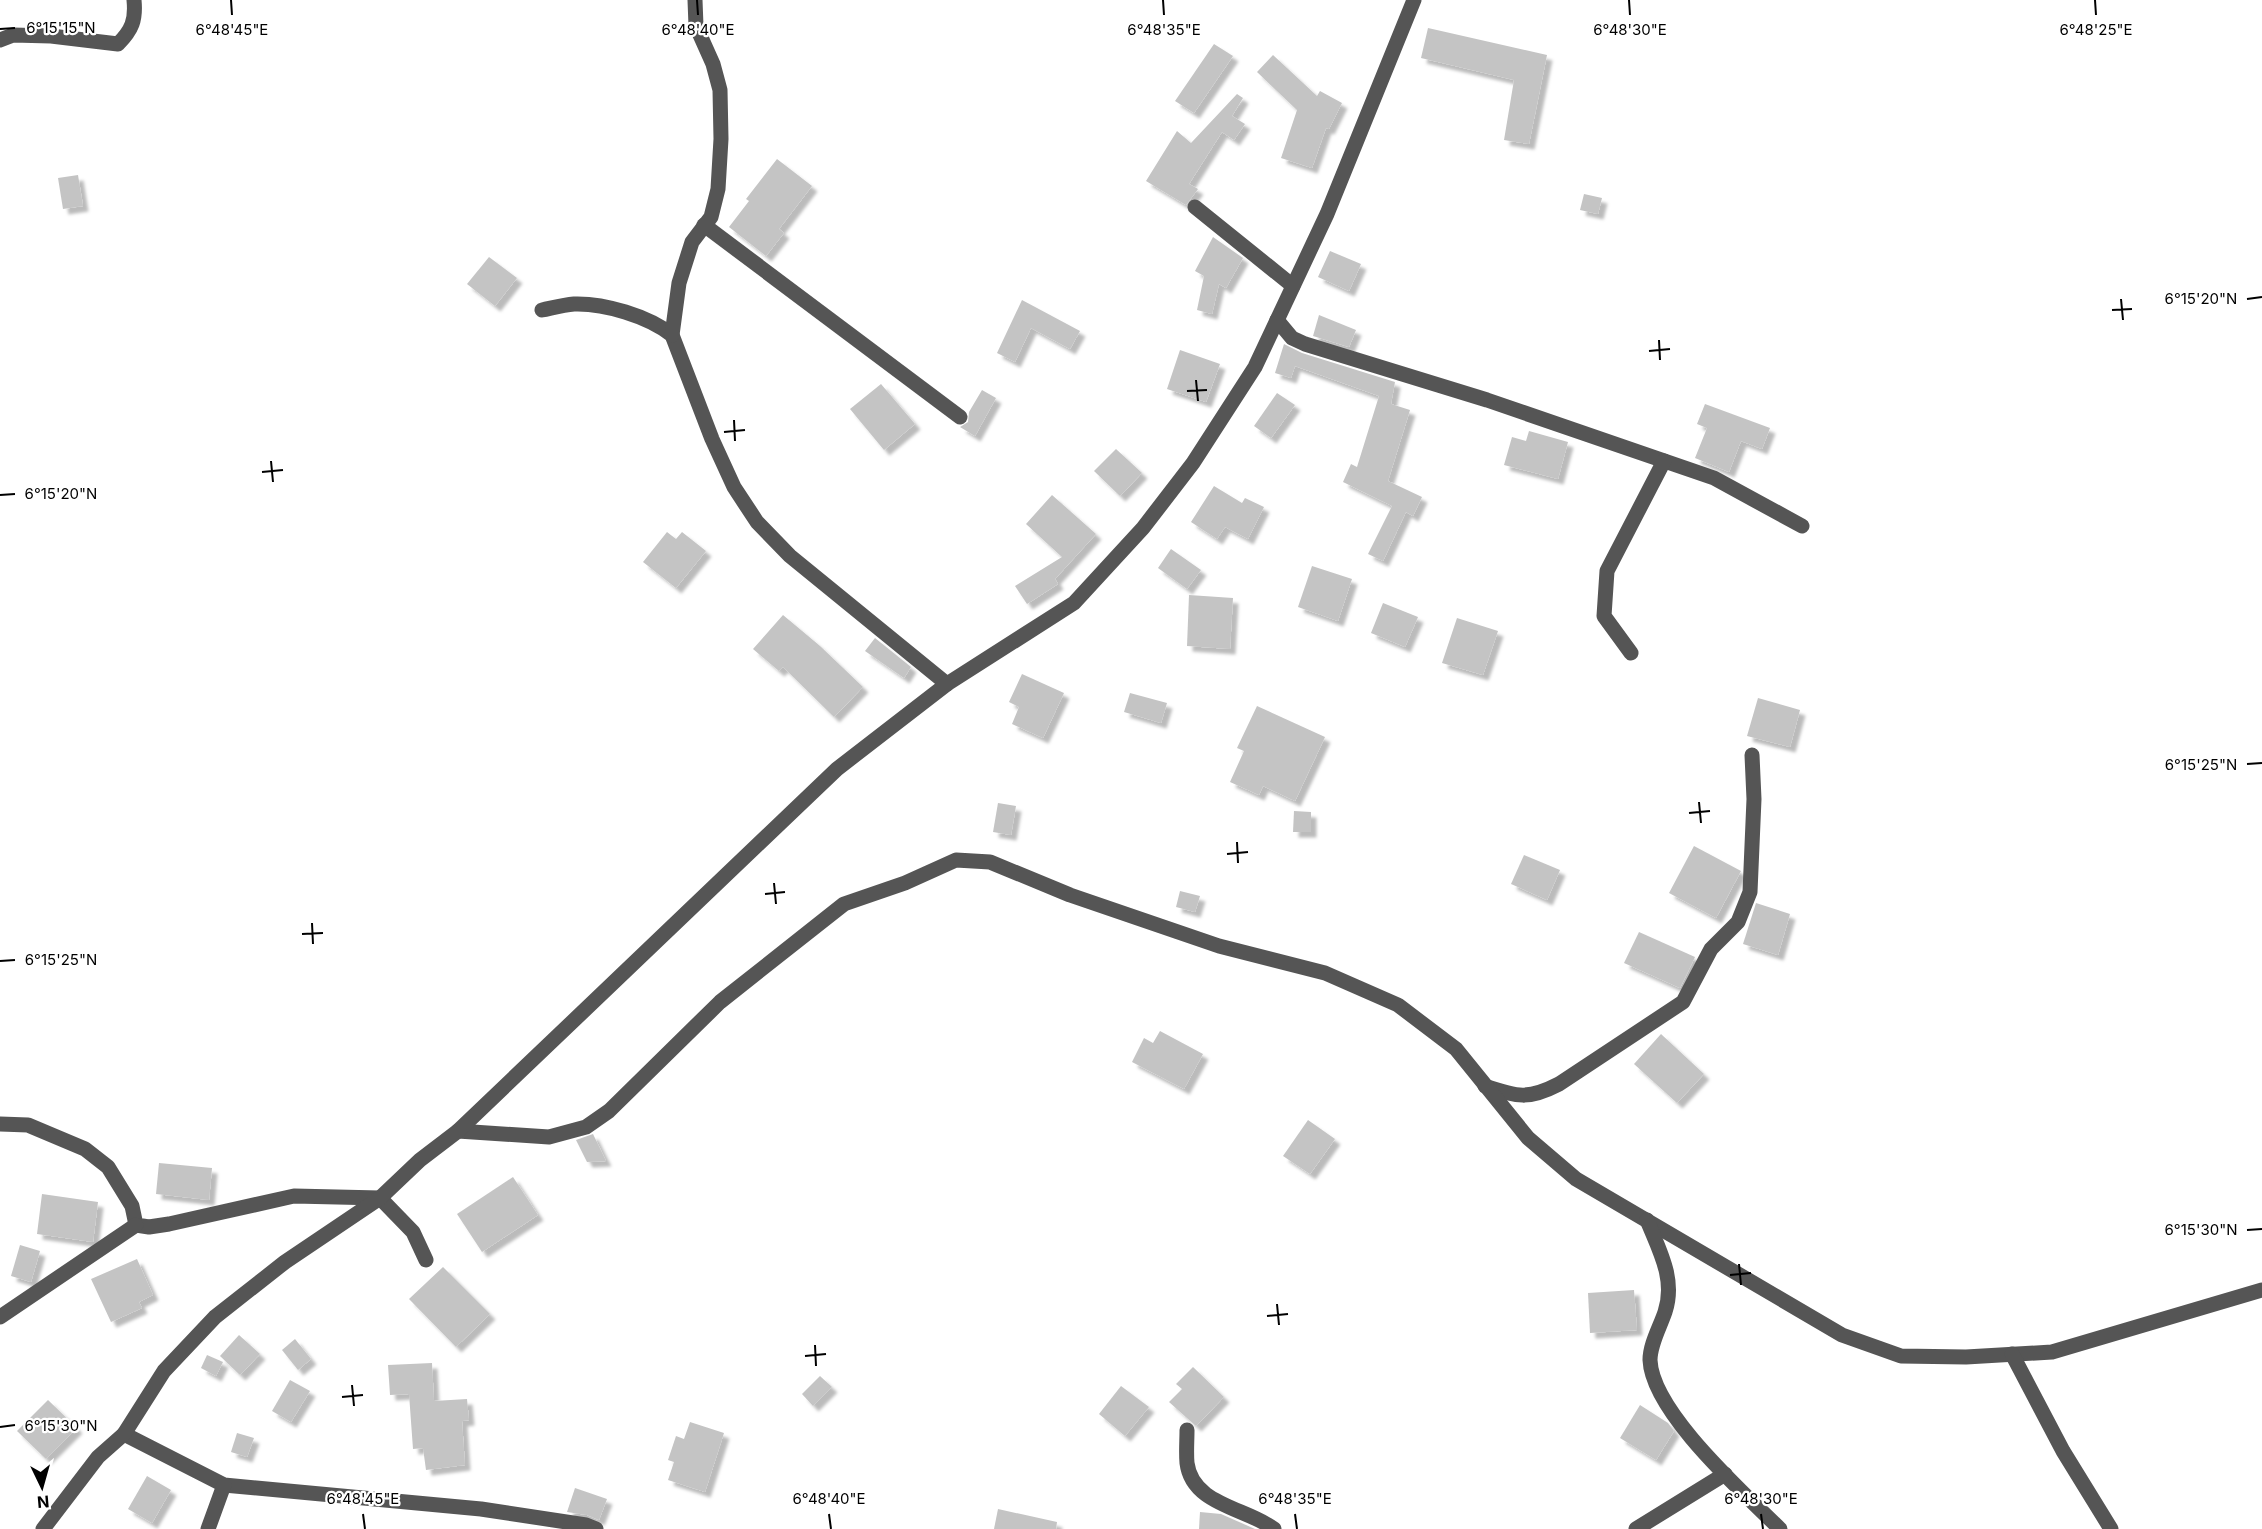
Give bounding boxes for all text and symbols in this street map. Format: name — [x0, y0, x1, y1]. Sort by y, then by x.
text: 6°15'15"N — [26, 18, 96, 37]
text: 6°48'45"E — [196, 20, 268, 39]
text: 6°48'40"E — [661, 20, 735, 39]
text: 6°48'35"E — [1127, 20, 1201, 39]
text: 6°48'30"E — [1593, 20, 1667, 39]
text: 6°48'25"E — [2059, 20, 2133, 39]
text: 6°15'20"N — [2165, 289, 2237, 308]
text: 6°15'20"N — [25, 484, 97, 503]
text: 6°15'25"N — [2165, 755, 2237, 774]
text: 6°15'25"N — [25, 950, 97, 969]
text: 6°15'30"N — [2165, 1220, 2237, 1239]
text: 6°15'30"N — [25, 1416, 97, 1435]
north arrow — [12, 1457, 72, 1517]
text: 6°48'45"E — [327, 1489, 399, 1508]
text: 6°48'40"E — [792, 1489, 866, 1508]
text: 6°48'35"E — [1258, 1489, 1332, 1508]
text: 6°48'30"E — [1724, 1489, 1798, 1508]
text: N — [36, 1491, 50, 1512]

